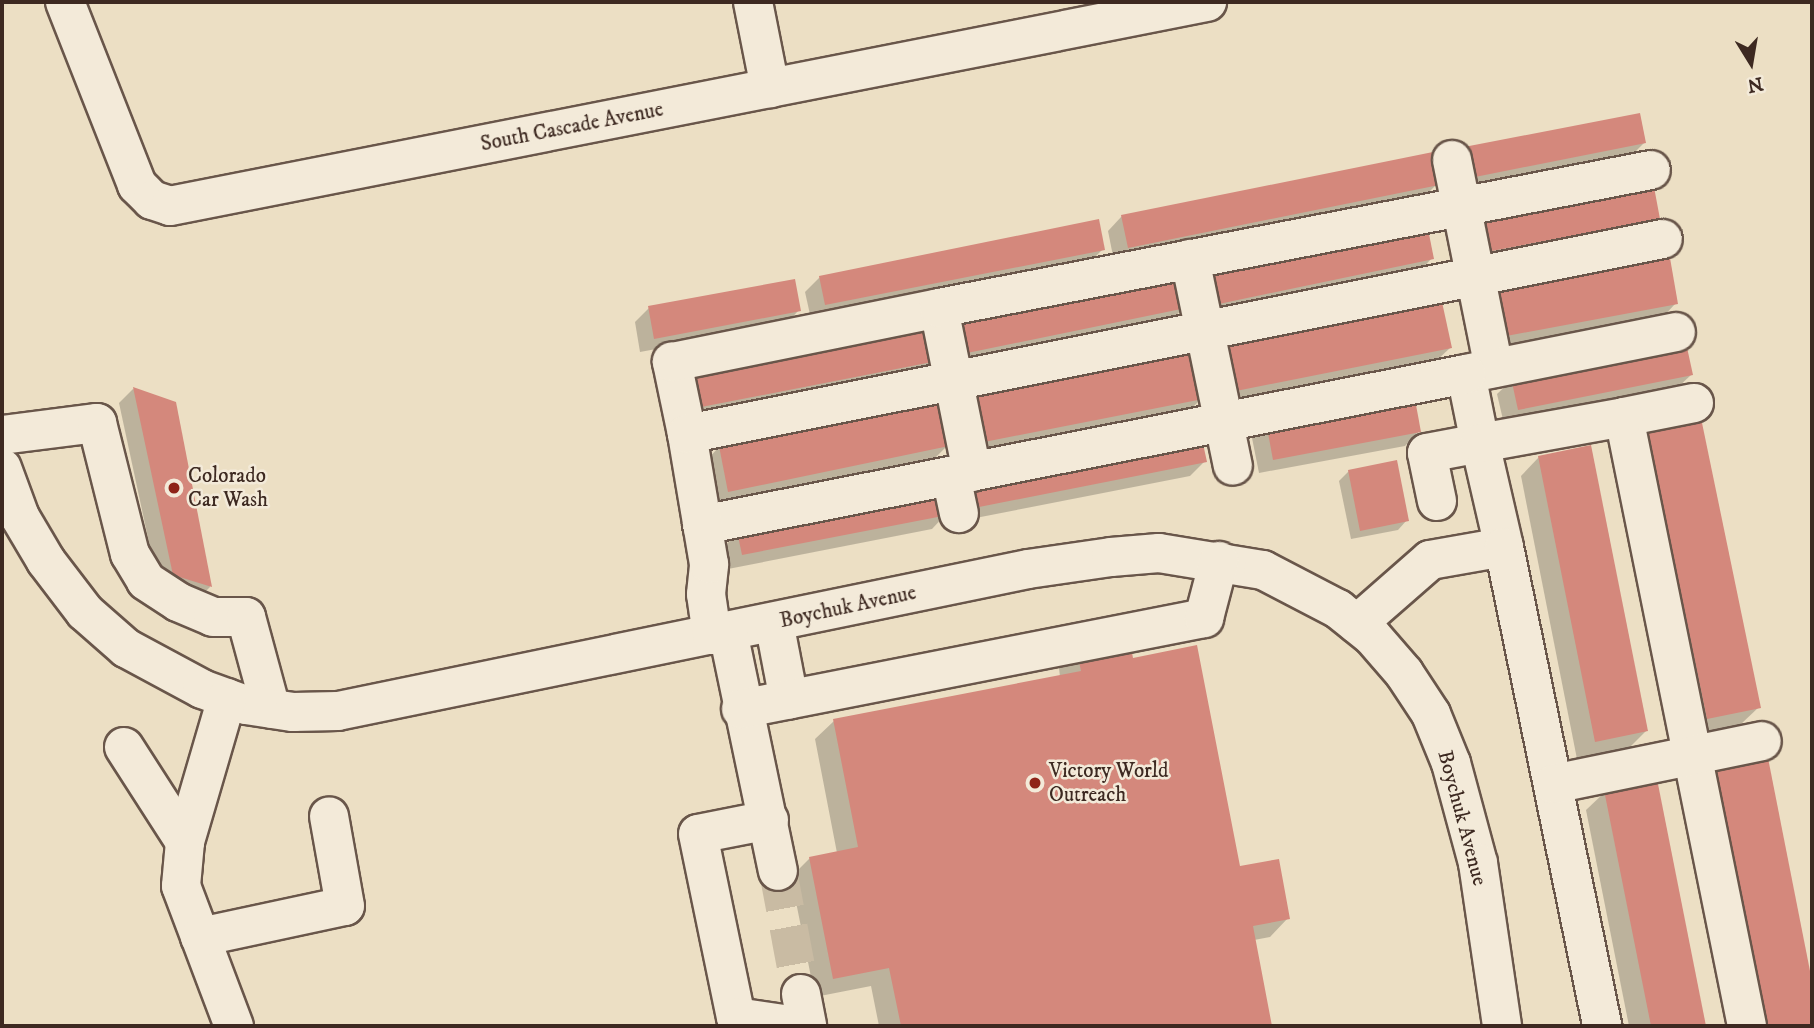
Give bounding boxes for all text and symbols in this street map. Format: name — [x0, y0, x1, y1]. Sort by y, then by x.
north arrow — [1716, 28, 1786, 98]
text: N — [1745, 71, 1765, 97]
street label: South Cascade Avenue — [478, 97, 666, 157]
place label: Colorado Car Wash — [188, 463, 268, 513]
marker: Colorado Car Wash — [166, 480, 182, 496]
street label: Boychuk Avenue — [777, 580, 919, 634]
street label: Boychuk Avenue — [1432, 748, 1492, 888]
place label: Victory World Outreach — [1049, 758, 1169, 808]
marker: Victory World Outreach — [1027, 775, 1043, 791]

